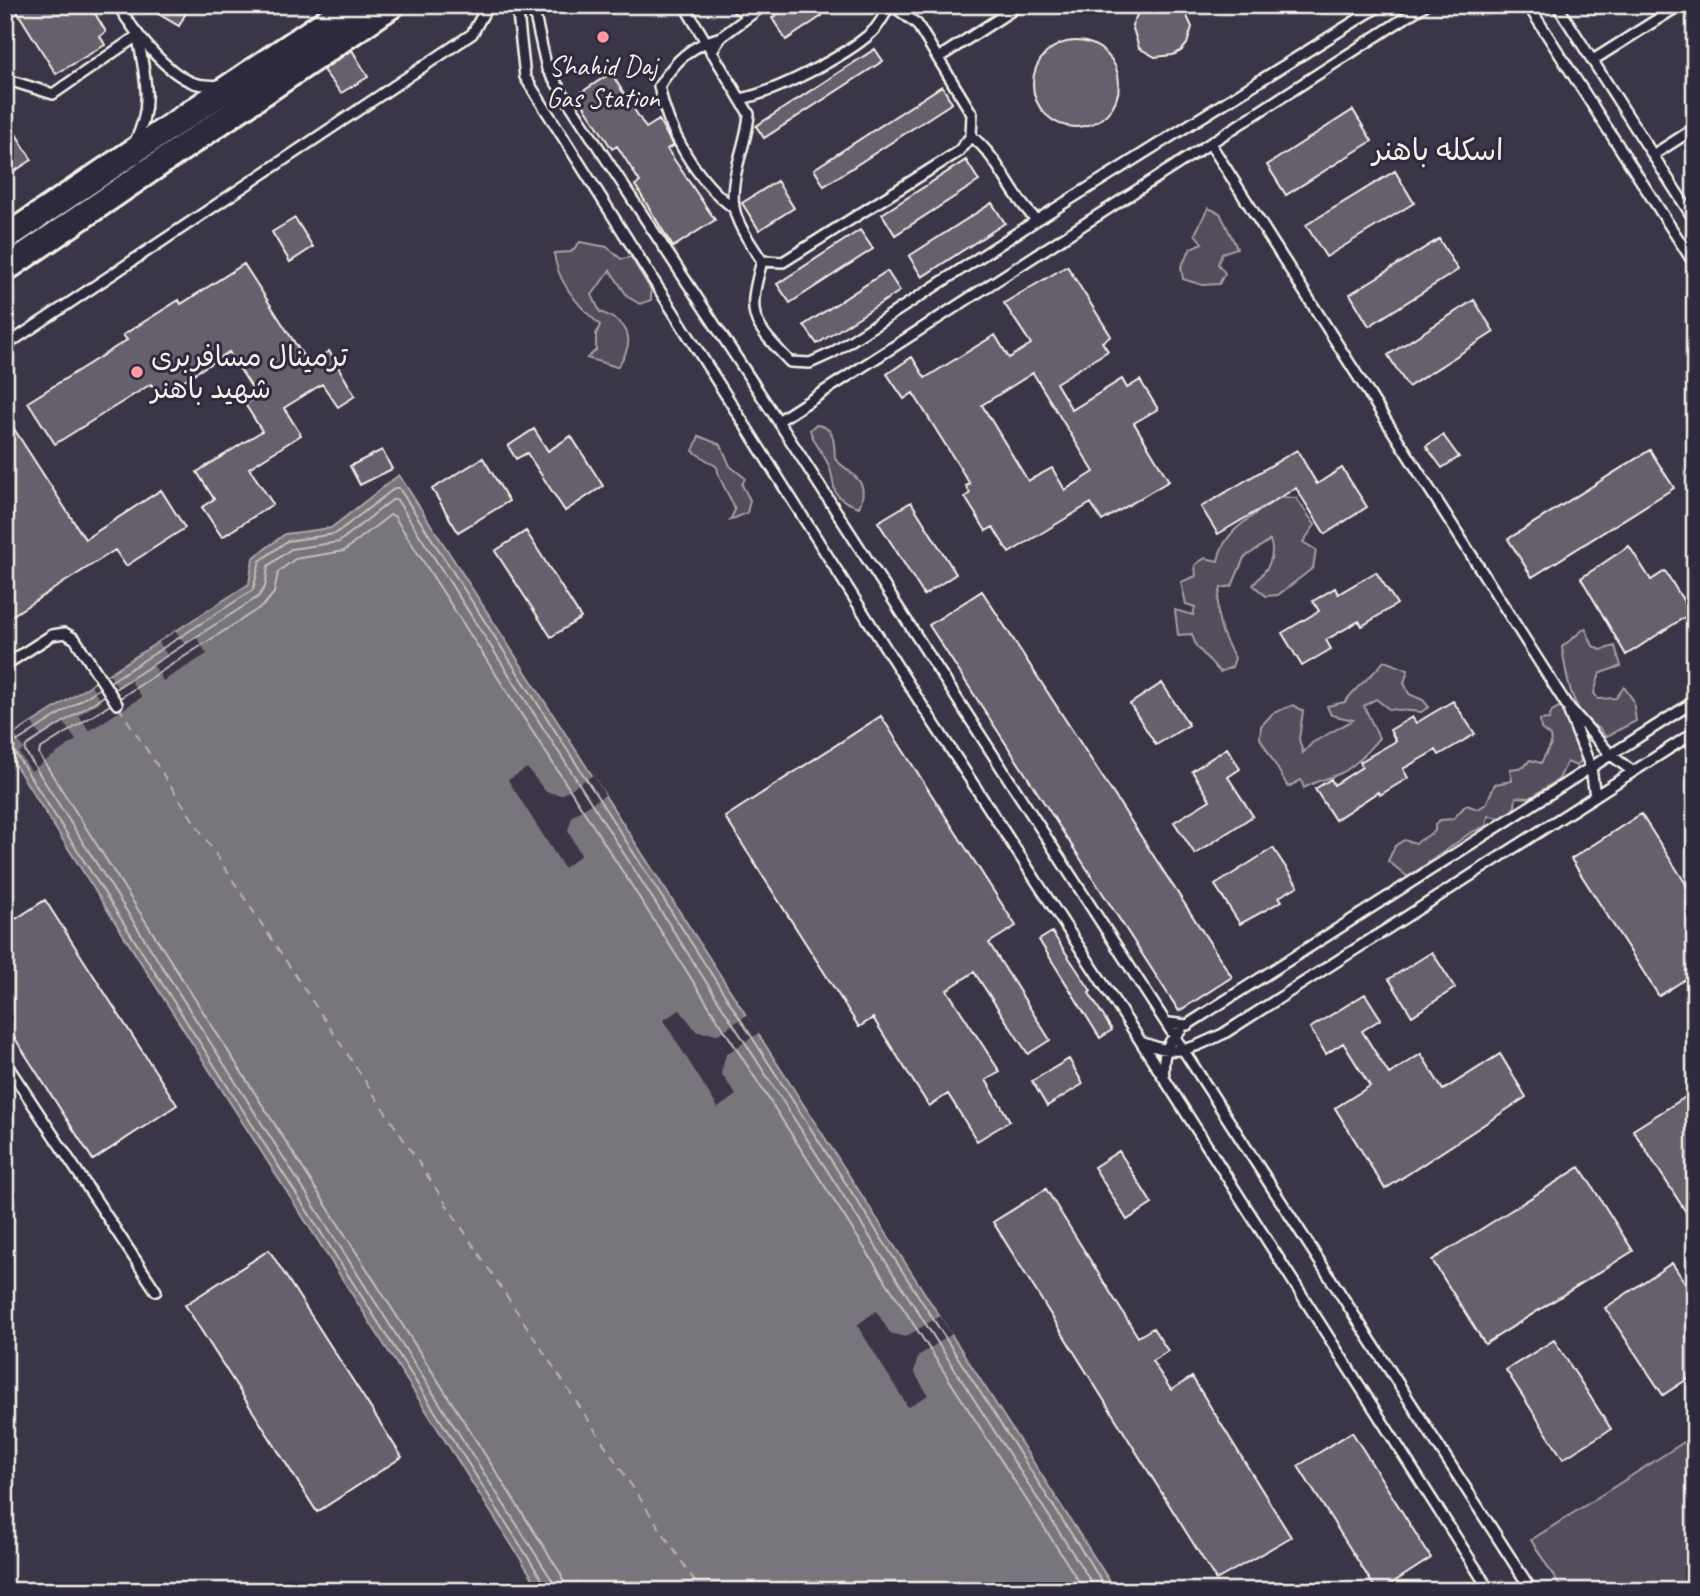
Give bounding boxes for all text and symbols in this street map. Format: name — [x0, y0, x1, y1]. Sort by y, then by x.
marker: Shahid Daj Gas Station — [595, 29, 611, 45]
place label: Shahid Daj Gas Station — [546, 48, 661, 115]
district label: اسکله باهنر — [1370, 131, 1503, 169]
place label: ترمینال مسافربری شهید باهنر — [149, 339, 349, 406]
marker: ترمینال مسافربری شهید باهنر — [129, 364, 145, 380]

